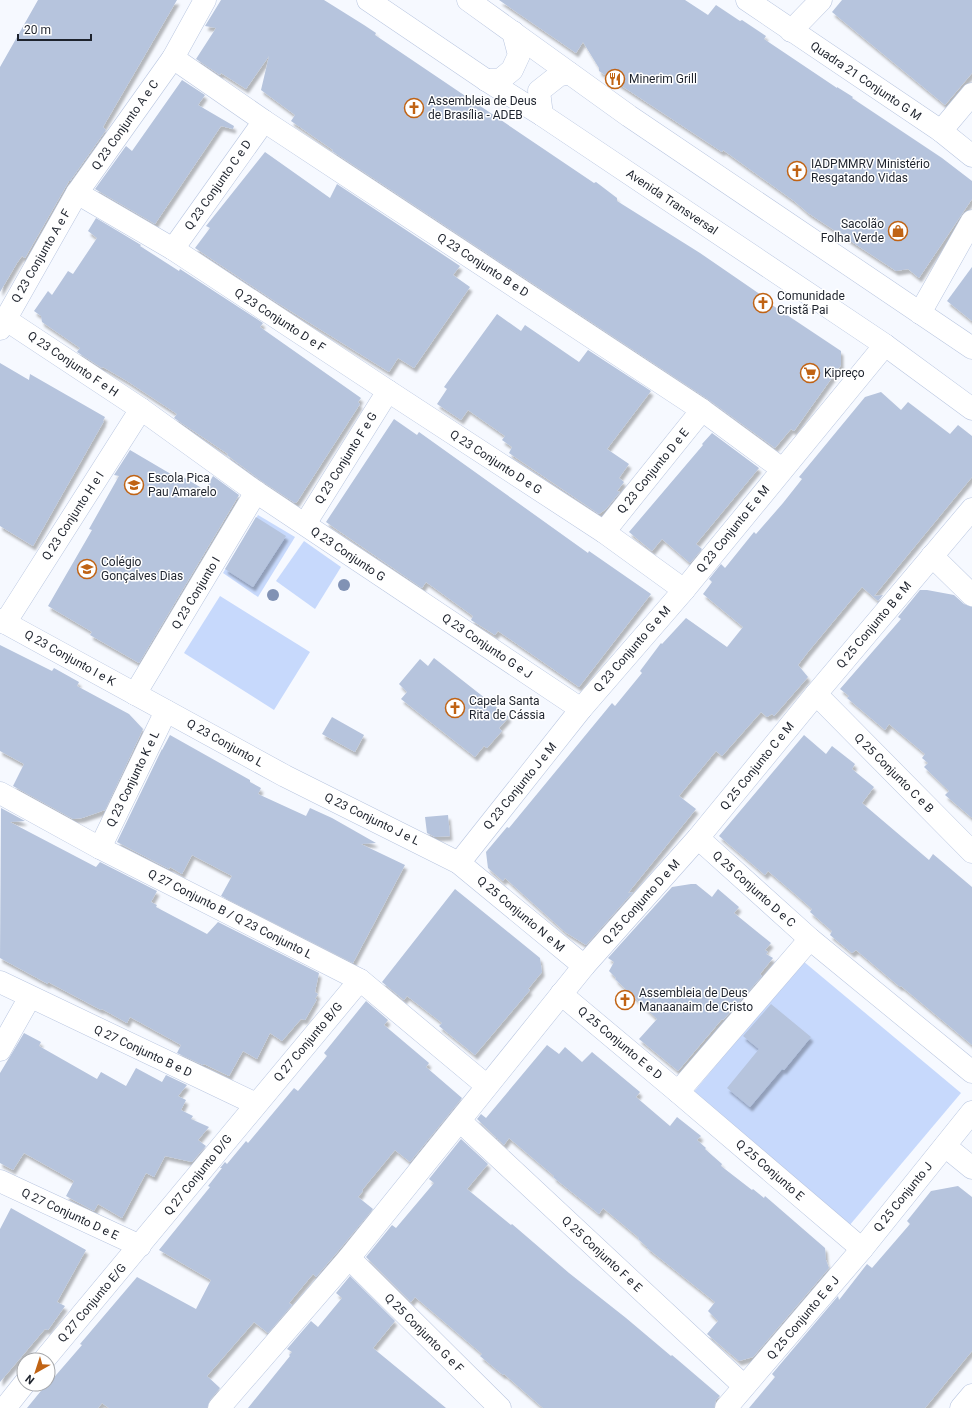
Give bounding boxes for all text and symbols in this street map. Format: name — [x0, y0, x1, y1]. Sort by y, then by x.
scale bar — [18, 16, 91, 42]
text: 20 m — [24, 23, 51, 37]
street label: Quadra 21 Conjunto G M — [808, 39, 924, 123]
restaurant icon: Minerim Grill — [604, 68, 626, 90]
place label: Minerim Grill — [629, 72, 697, 86]
street label: Q 23 Conjunto A e C — [89, 77, 161, 173]
place label: Assembleia de Deus de Brasília - ADEB — [428, 94, 537, 122]
church icon: Assembleia de Deus de Brasília - ADEB — [403, 97, 425, 119]
street label: Q 23 Conjunto C e D — [182, 137, 254, 233]
place label: IADPMMRV Ministério Resgatando Vidas — [811, 157, 930, 185]
church icon: IADPMMRV Ministério Resgatando Vidas — [786, 160, 808, 182]
street label: Avenida Transversal — [624, 166, 720, 238]
street label: Q 23 Conjunto A e F — [9, 207, 74, 305]
place label: Sacolão Folha Verde — [821, 217, 884, 245]
shop icon: Sacolão Folha Verde — [887, 220, 909, 242]
street label: Q 23 Conjunto B e D — [435, 230, 532, 300]
street label: Q 23 Conjunto D e F — [232, 285, 328, 355]
place label: Comunidade Cristã Pai — [777, 289, 845, 317]
church icon: Comunidade Cristã Pai — [752, 292, 774, 314]
street label: Q 23 Conjunto F e H — [25, 328, 121, 400]
supermarket icon: Kipreço — [799, 362, 821, 384]
place label: Kipreço — [824, 366, 865, 380]
street label: Q 23 Conjunto F e G — [312, 409, 380, 507]
street label: Q 23 Conjunto D e E — [614, 425, 692, 516]
street label: Q 23 Conjunto D e G — [447, 427, 545, 497]
street label: Q 23 Conjunto H e I — [39, 469, 107, 563]
place label: Escola Pica Pau Amarelo — [148, 471, 217, 499]
school or university icon: Escola Pica Pau Amarelo — [123, 474, 145, 496]
street label: Q 23 Conjunto E e M — [693, 482, 773, 576]
street label: Q 23 Conjunto G — [308, 524, 388, 584]
street label: Q 23 Conjunto I — [169, 554, 223, 632]
place label: Colégio Gonçalves Dias — [101, 555, 183, 583]
school or university icon: Colégio Gonçalves Dias — [76, 558, 98, 580]
street label: Q 25 Conjunto B e M — [834, 579, 914, 671]
street label: Q 23 Conjunto G e M — [591, 603, 673, 695]
street label: Q 23 Conjunto G e J — [439, 611, 535, 681]
street label: Q 23 Conjunto I e K — [22, 627, 118, 689]
place label: Capela Santa Rita de Cássia — [469, 694, 545, 722]
church icon: Capela Santa Rita de Cássia — [444, 697, 466, 719]
street label: Q 23 Conjunto L — [184, 716, 266, 770]
street label: Q 25 Conjunto C e M — [717, 719, 797, 813]
street label: Q 23 Conjunto K e L — [104, 728, 163, 829]
street label: Q 25 Conjunto C e B — [851, 730, 937, 816]
street label: Q 23 Conjunto J e M — [481, 740, 559, 832]
street label: Q 23 Conjunto J e L — [322, 790, 422, 848]
street label: Q 25 Conjunto D e C — [710, 848, 798, 930]
street label: Q 25 Conjunto D e M — [599, 857, 683, 947]
street label: Q 27 Conjunto B / Q 23 Conjunto L — [146, 866, 315, 962]
street label: Q 25 Conjunto N e M — [474, 873, 568, 955]
place label: Assembleia de Deus Manaanaim de Cristo — [639, 986, 753, 1014]
church icon: Assembleia de Deus Manaanaim de Cristo — [614, 989, 636, 1011]
street label: Q 27 Conjunto B/G — [271, 999, 345, 1085]
street label: Q 25 Conjunto E e D — [575, 1004, 665, 1082]
street label: Q 27 Conjunto B e D — [92, 1022, 194, 1080]
street label: Q 27 Conjunto D/G — [161, 1132, 235, 1218]
street label: Q 25 Conjunto E — [733, 1137, 807, 1203]
street label: Q 25 Conjunto J — [871, 1159, 935, 1235]
street label: Q 27 Conjunto D e E — [19, 1185, 121, 1243]
street label: Q 25 Conjunto F e E — [559, 1213, 645, 1295]
street label: Q 27 Conjunto E/G — [55, 1261, 129, 1345]
street label: Q 25 Conjunto E e J — [764, 1273, 842, 1363]
street label: Q 25 Conjunto G e F — [382, 1291, 467, 1376]
north arrow — [16, 1352, 56, 1392]
text: N — [23, 1372, 37, 1387]

